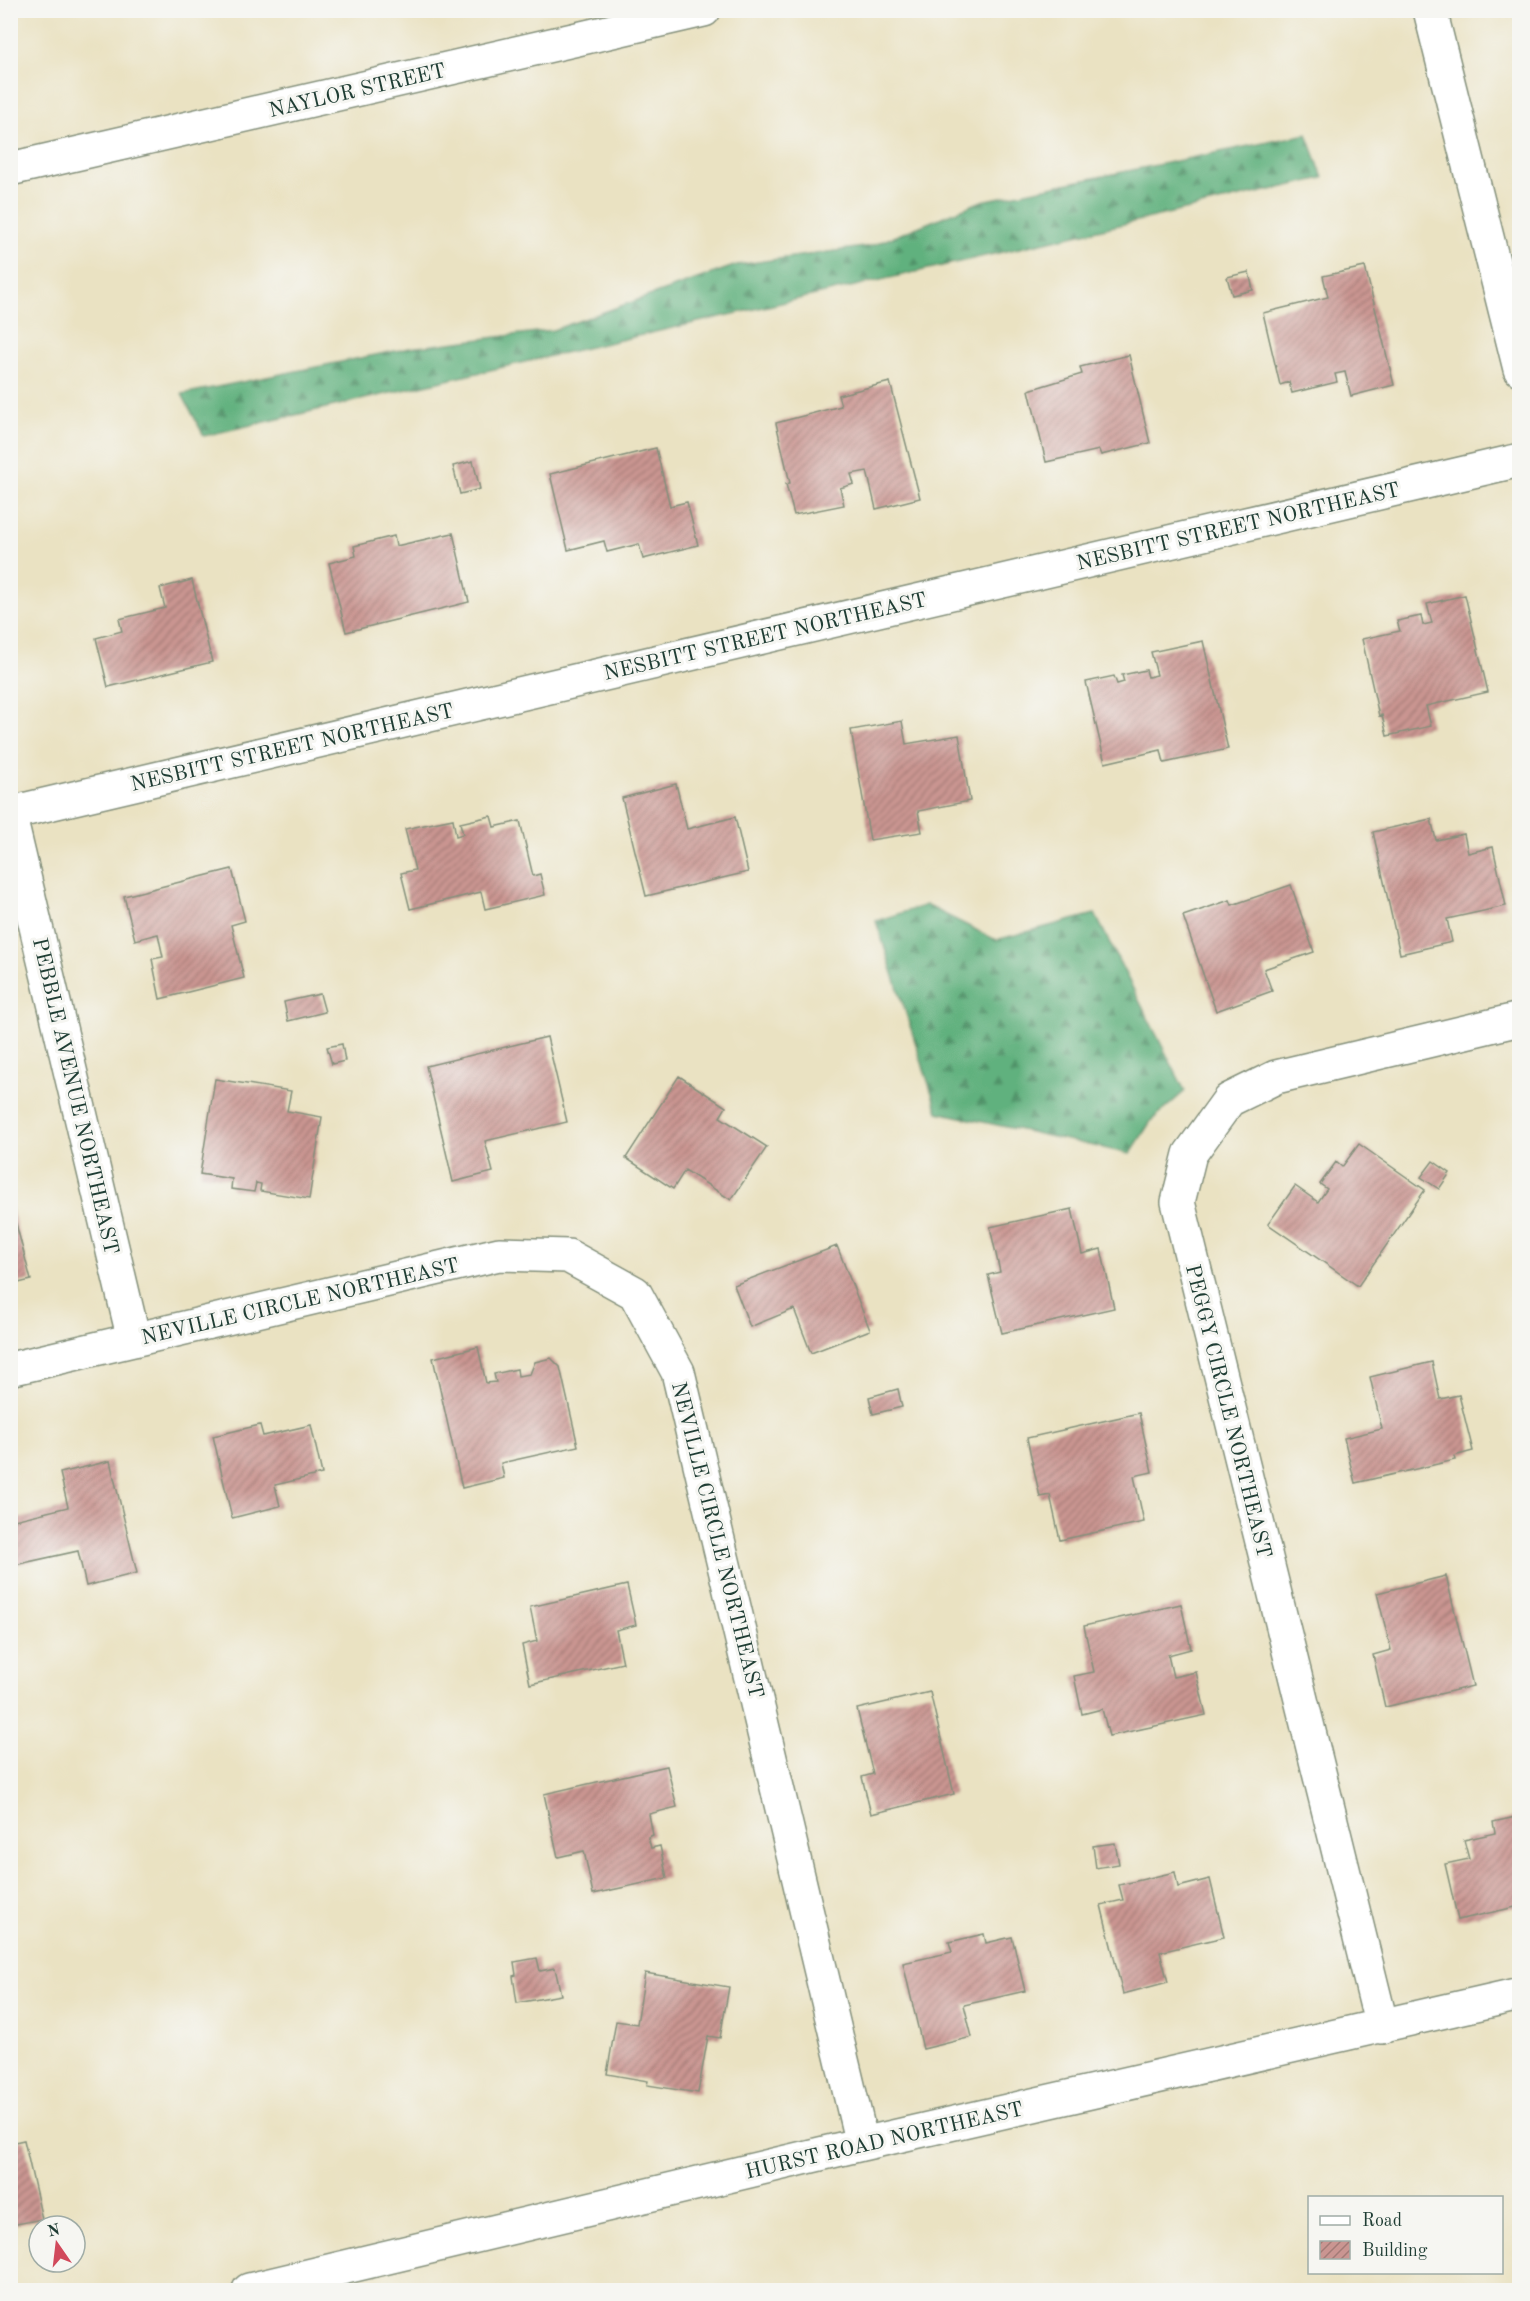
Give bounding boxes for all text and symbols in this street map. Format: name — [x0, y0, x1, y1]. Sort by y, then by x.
street label: NAYLOR STREET — [267, 61, 448, 122]
street label: NESBITT STREET NORTHEAST — [1075, 480, 1402, 575]
street label: NESBITT STREET NORTHEAST — [602, 590, 929, 685]
street label: NESBITT STREET NORTHEAST — [129, 701, 456, 796]
street label: PEBBLE AVENUE NORTHEAST — [28, 936, 121, 1257]
street label: NEVILLE CIRCLE NORTHEAST — [139, 1256, 461, 1349]
street label: PEGGY CIRCLE NORTHEAST — [1181, 1262, 1274, 1560]
street label: NEVILLE CIRCLE NORTHEAST — [667, 1380, 766, 1701]
street label: HURST ROAD NORTHEAST — [743, 2099, 1025, 2184]
legend — [1308, 2196, 1503, 2274]
text: Road — [1362, 2212, 1402, 2230]
north arrow — [27, 2214, 87, 2274]
text: N — [46, 2222, 62, 2241]
text: Building — [1362, 2242, 1428, 2260]

